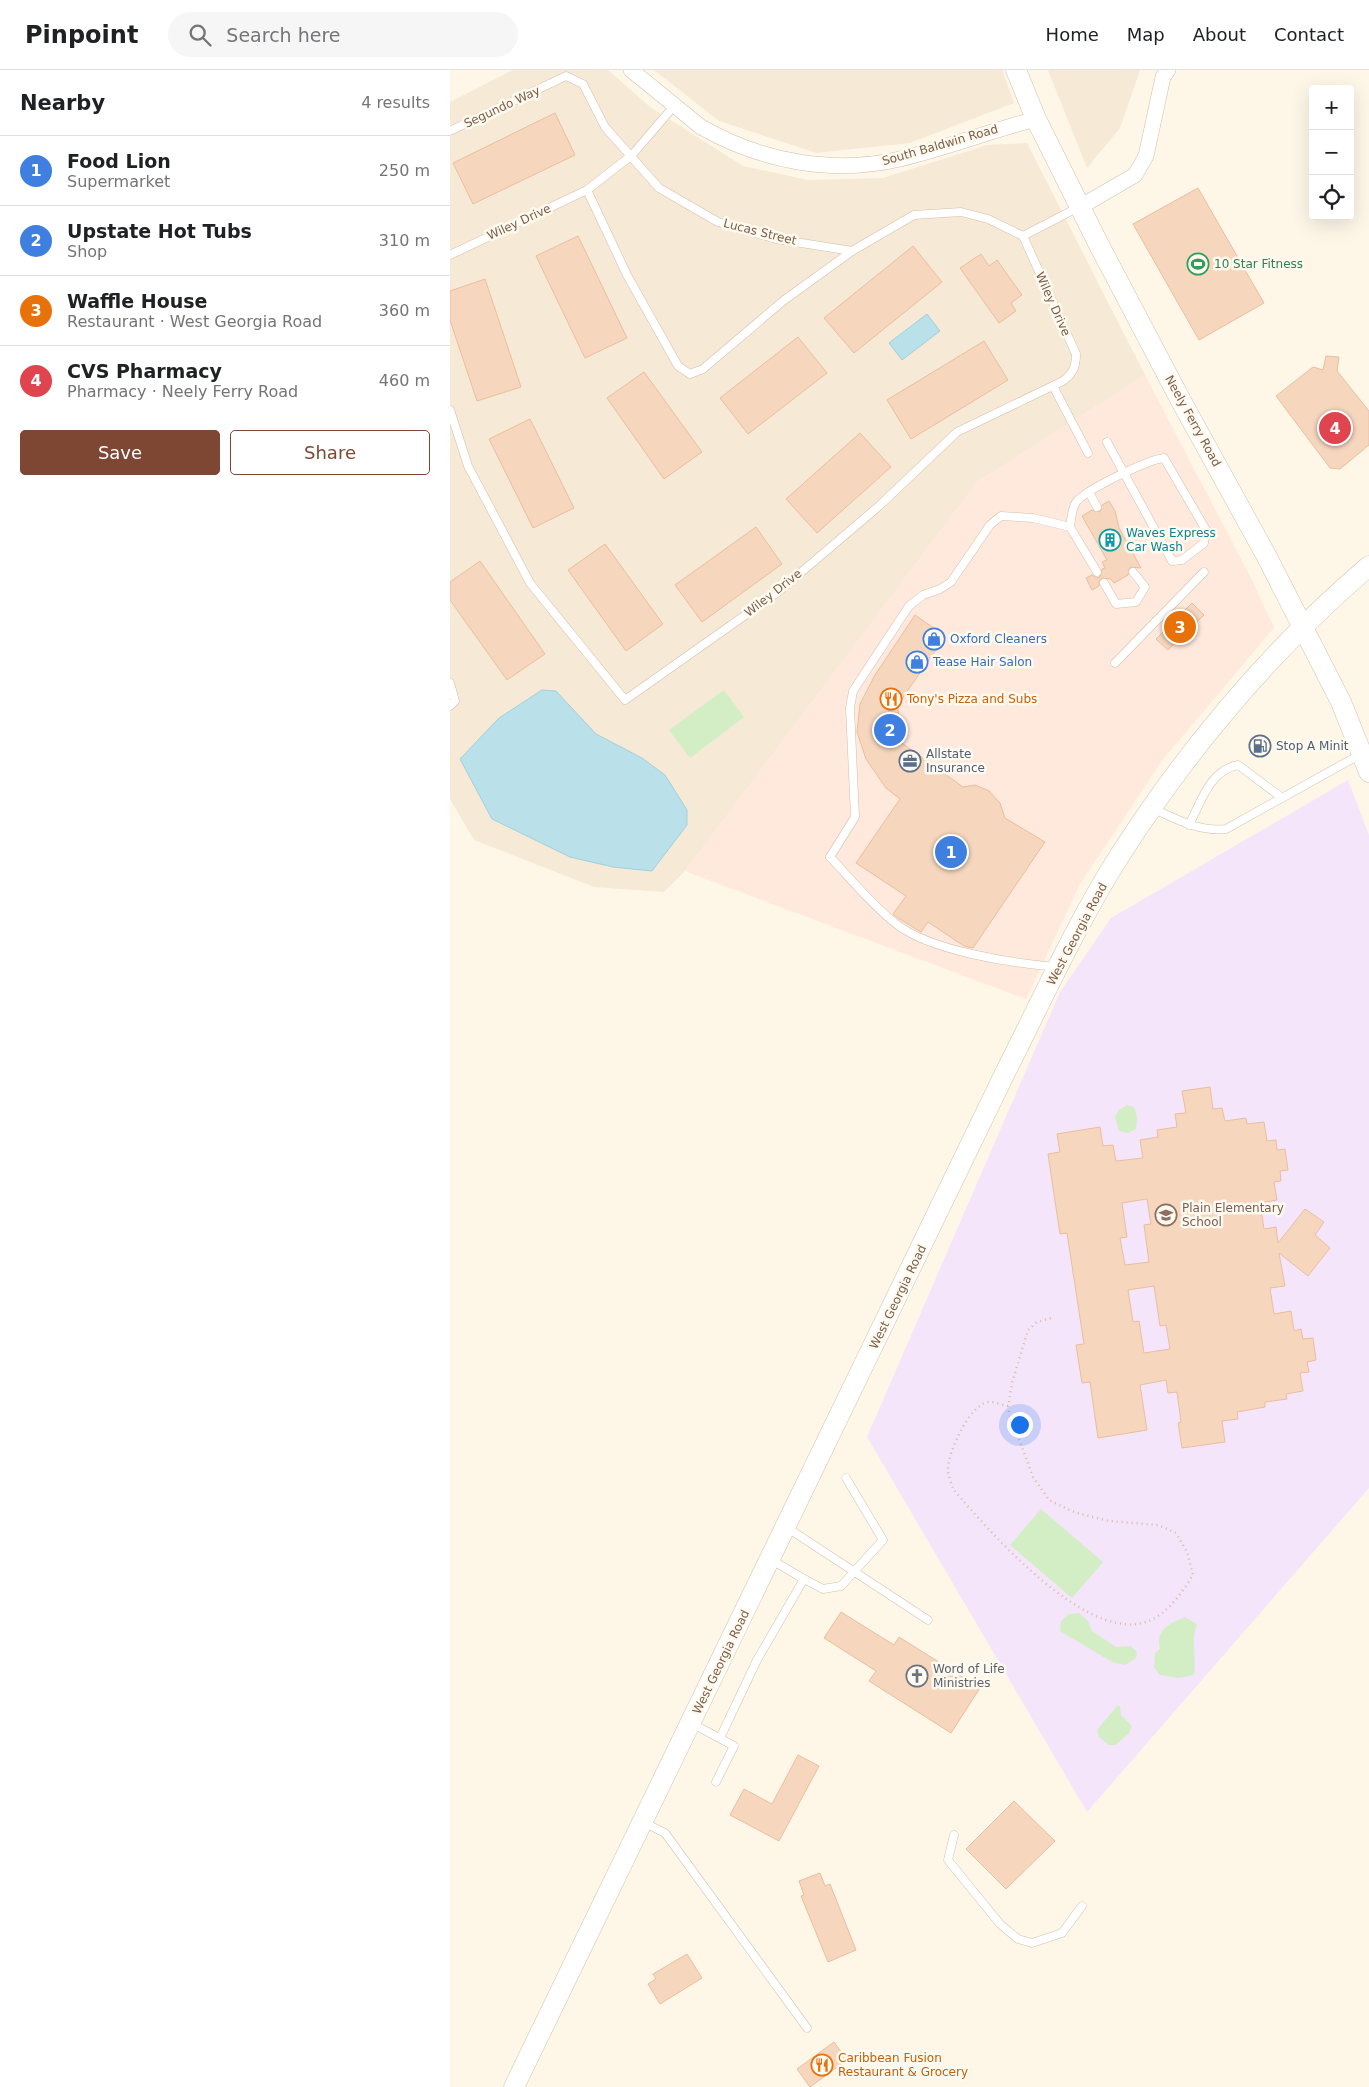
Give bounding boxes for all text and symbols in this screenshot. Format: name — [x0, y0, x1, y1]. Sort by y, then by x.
search box — [168, 12, 518, 57]
text: Pinpoint — [25, 21, 138, 49]
icon: search — [186, 21, 214, 49]
text: Search here — [226, 24, 341, 46]
text: Home — [1046, 24, 1099, 45]
text: Map — [1127, 24, 1165, 45]
text: About — [1193, 24, 1246, 45]
text: Contact — [1274, 24, 1344, 45]
street label: Segundo Way — [462, 83, 542, 131]
map controls — [1309, 85, 1354, 220]
button: + — [1309, 85, 1354, 130]
text: Nearby — [20, 91, 105, 115]
text: 4 results — [361, 93, 430, 112]
street label: South Baldwin Road — [880, 122, 1000, 168]
button: − — [1309, 130, 1354, 175]
text: Food Lion — [67, 150, 171, 172]
text: 1 — [30, 161, 42, 180]
text: 250 m — [379, 161, 430, 180]
text: Supermarket — [67, 172, 170, 191]
button: locate — [1309, 175, 1354, 220]
street label: Wiley Drive — [485, 201, 553, 243]
street label: Lucas Street — [722, 216, 798, 248]
text: Upstate Hot Tubs — [67, 220, 252, 242]
text: 2 — [30, 231, 42, 250]
text: 310 m — [379, 231, 430, 250]
text: Shop — [67, 242, 107, 261]
sports icon: 10 Star Fitness — [1186, 252, 1210, 276]
place label: 10 Star Fitness — [1214, 257, 1303, 271]
street label: Wiley Drive — [1033, 270, 1073, 338]
text: Waffle House — [67, 290, 208, 312]
text: 3 — [30, 301, 42, 320]
text: 360 m — [379, 301, 430, 320]
text: Restaurant · West Georgia Road — [67, 312, 322, 331]
text: CVS Pharmacy — [67, 360, 222, 382]
text: 4 — [30, 371, 42, 390]
text: 460 m — [379, 371, 430, 390]
street label: Neely Ferry Road — [1162, 373, 1224, 469]
text: Pharmacy · Neely Ferry Road — [67, 382, 298, 401]
pin: 4 — [1319, 409, 1351, 447]
button: Save — [20, 430, 220, 475]
button: Share — [230, 430, 430, 475]
place label: Waves Express Car Wash — [1126, 526, 1216, 554]
building icon: Waves Express Car Wash — [1098, 528, 1122, 552]
street label: Wiley Drive — [742, 566, 804, 620]
pin: 3 — [1164, 608, 1196, 646]
shop icon: Oxford Cleaners — [922, 627, 946, 651]
place label: Oxford Cleaners — [950, 632, 1047, 646]
shop icon: Tease Hair Salon — [905, 650, 929, 674]
place label: Tease Hair Salon — [932, 655, 1032, 669]
restaurant icon: Tony's Pizza and Subs — [879, 687, 903, 711]
place label: Tony's Pizza and Subs — [906, 692, 1037, 706]
pin: 2 — [874, 711, 906, 749]
fuel station icon: Stop A Minit — [1248, 734, 1272, 758]
place label: Stop A Minit — [1276, 739, 1349, 753]
place label: Allstate Insurance — [926, 747, 985, 775]
office icon: Allstate Insurance — [898, 749, 922, 773]
pin: 1 — [935, 833, 967, 871]
street label: West Georgia Road — [1044, 880, 1110, 988]
place label: Plain Elementary School — [1182, 1201, 1284, 1229]
school or university icon: Plain Elementary School — [1154, 1203, 1178, 1227]
street label: West Georgia Road — [867, 1243, 929, 1351]
your location — [1007, 1412, 1033, 1438]
street label: West Georgia Road — [690, 1608, 752, 1716]
place label: Word of Life Ministries — [933, 1662, 1005, 1690]
church icon: Word of Life Ministries — [905, 1664, 929, 1688]
place label: Caribbean Fusion Restaurant & Grocery — [838, 2051, 968, 2079]
restaurant icon: Caribbean Fusion Restaurant & Grocery — [810, 2053, 834, 2077]

